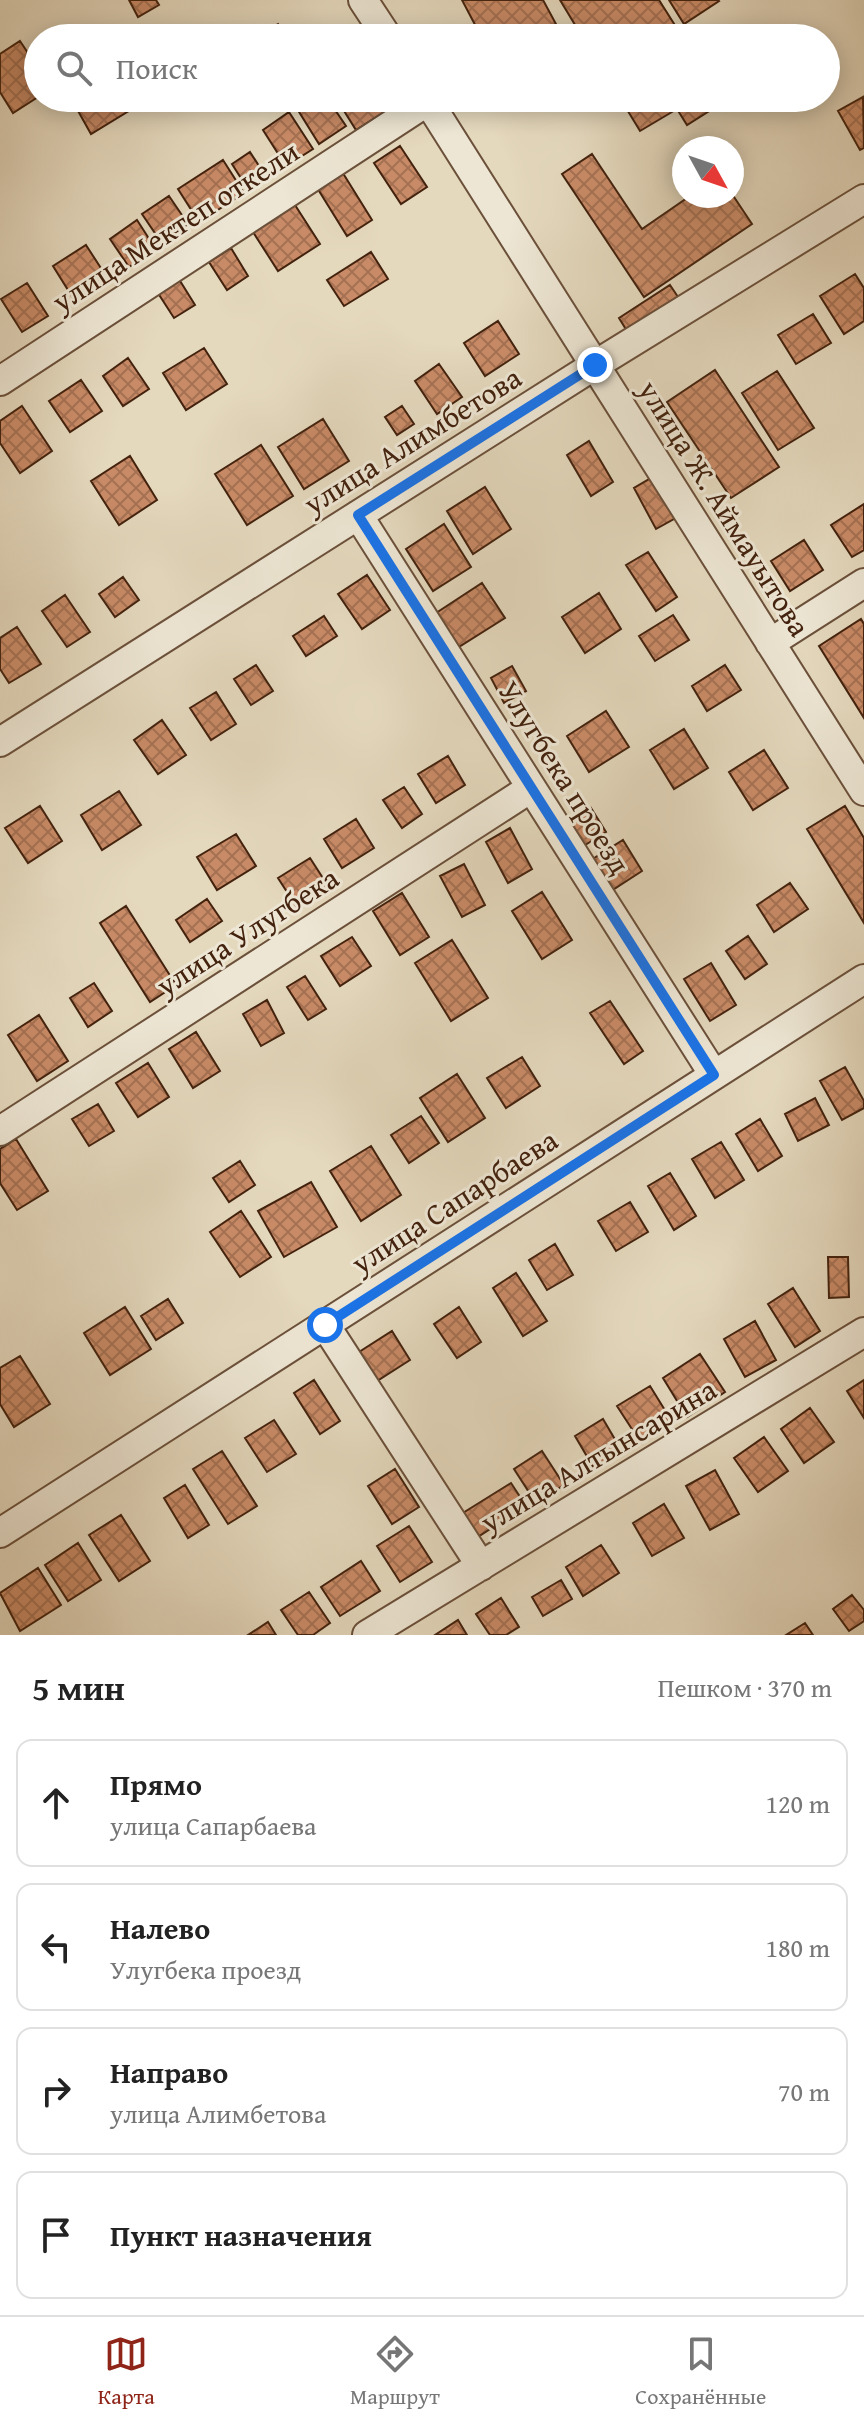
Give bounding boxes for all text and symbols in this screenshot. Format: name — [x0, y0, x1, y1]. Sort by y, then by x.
search box — [24, 24, 840, 112]
icon: search — [52, 46, 96, 90]
text: Поиск — [116, 46, 198, 90]
street label: улица Мектеп откели — [42, 129, 307, 323]
north arrow — [672, 136, 744, 208]
route end — [577, 347, 613, 383]
street label: улица Алимбетова — [294, 355, 530, 525]
street label: улица Ж. Аймауытова — [628, 370, 822, 645]
street label: Улугбека проезд — [488, 672, 642, 882]
street label: улица Улугбека — [146, 855, 348, 1007]
street label: улица Сапарбаева — [341, 1117, 566, 1285]
route start — [307, 1307, 343, 1343]
street label: улица Алтынсарина — [471, 1367, 725, 1544]
text: 5 мин — [32, 1663, 125, 1712]
text: Пешком · 370 m — [658, 1668, 832, 1707]
text: Прямо — [110, 1762, 202, 1806]
icon: ahead — [34, 1781, 78, 1825]
text: 120 m — [765, 1784, 830, 1823]
text: улица Сапарбаева — [110, 1806, 316, 1845]
text: Налево — [110, 1906, 210, 1950]
icon: left — [34, 1925, 78, 1969]
text: 180 m — [765, 1928, 830, 1967]
text: Улугбека проезд — [110, 1950, 301, 1989]
text: Направо — [110, 2050, 228, 2094]
icon: right — [34, 2069, 78, 2113]
text: 70 m — [778, 2072, 830, 2111]
text: улица Алимбетова — [110, 2094, 326, 2133]
icon: arrive — [34, 2213, 78, 2257]
text: Пункт назначения — [110, 2213, 372, 2257]
tab: Карта — [98, 2332, 155, 2412]
tab: Маршрут — [350, 2332, 440, 2412]
tab: Сохранённые — [635, 2332, 766, 2412]

